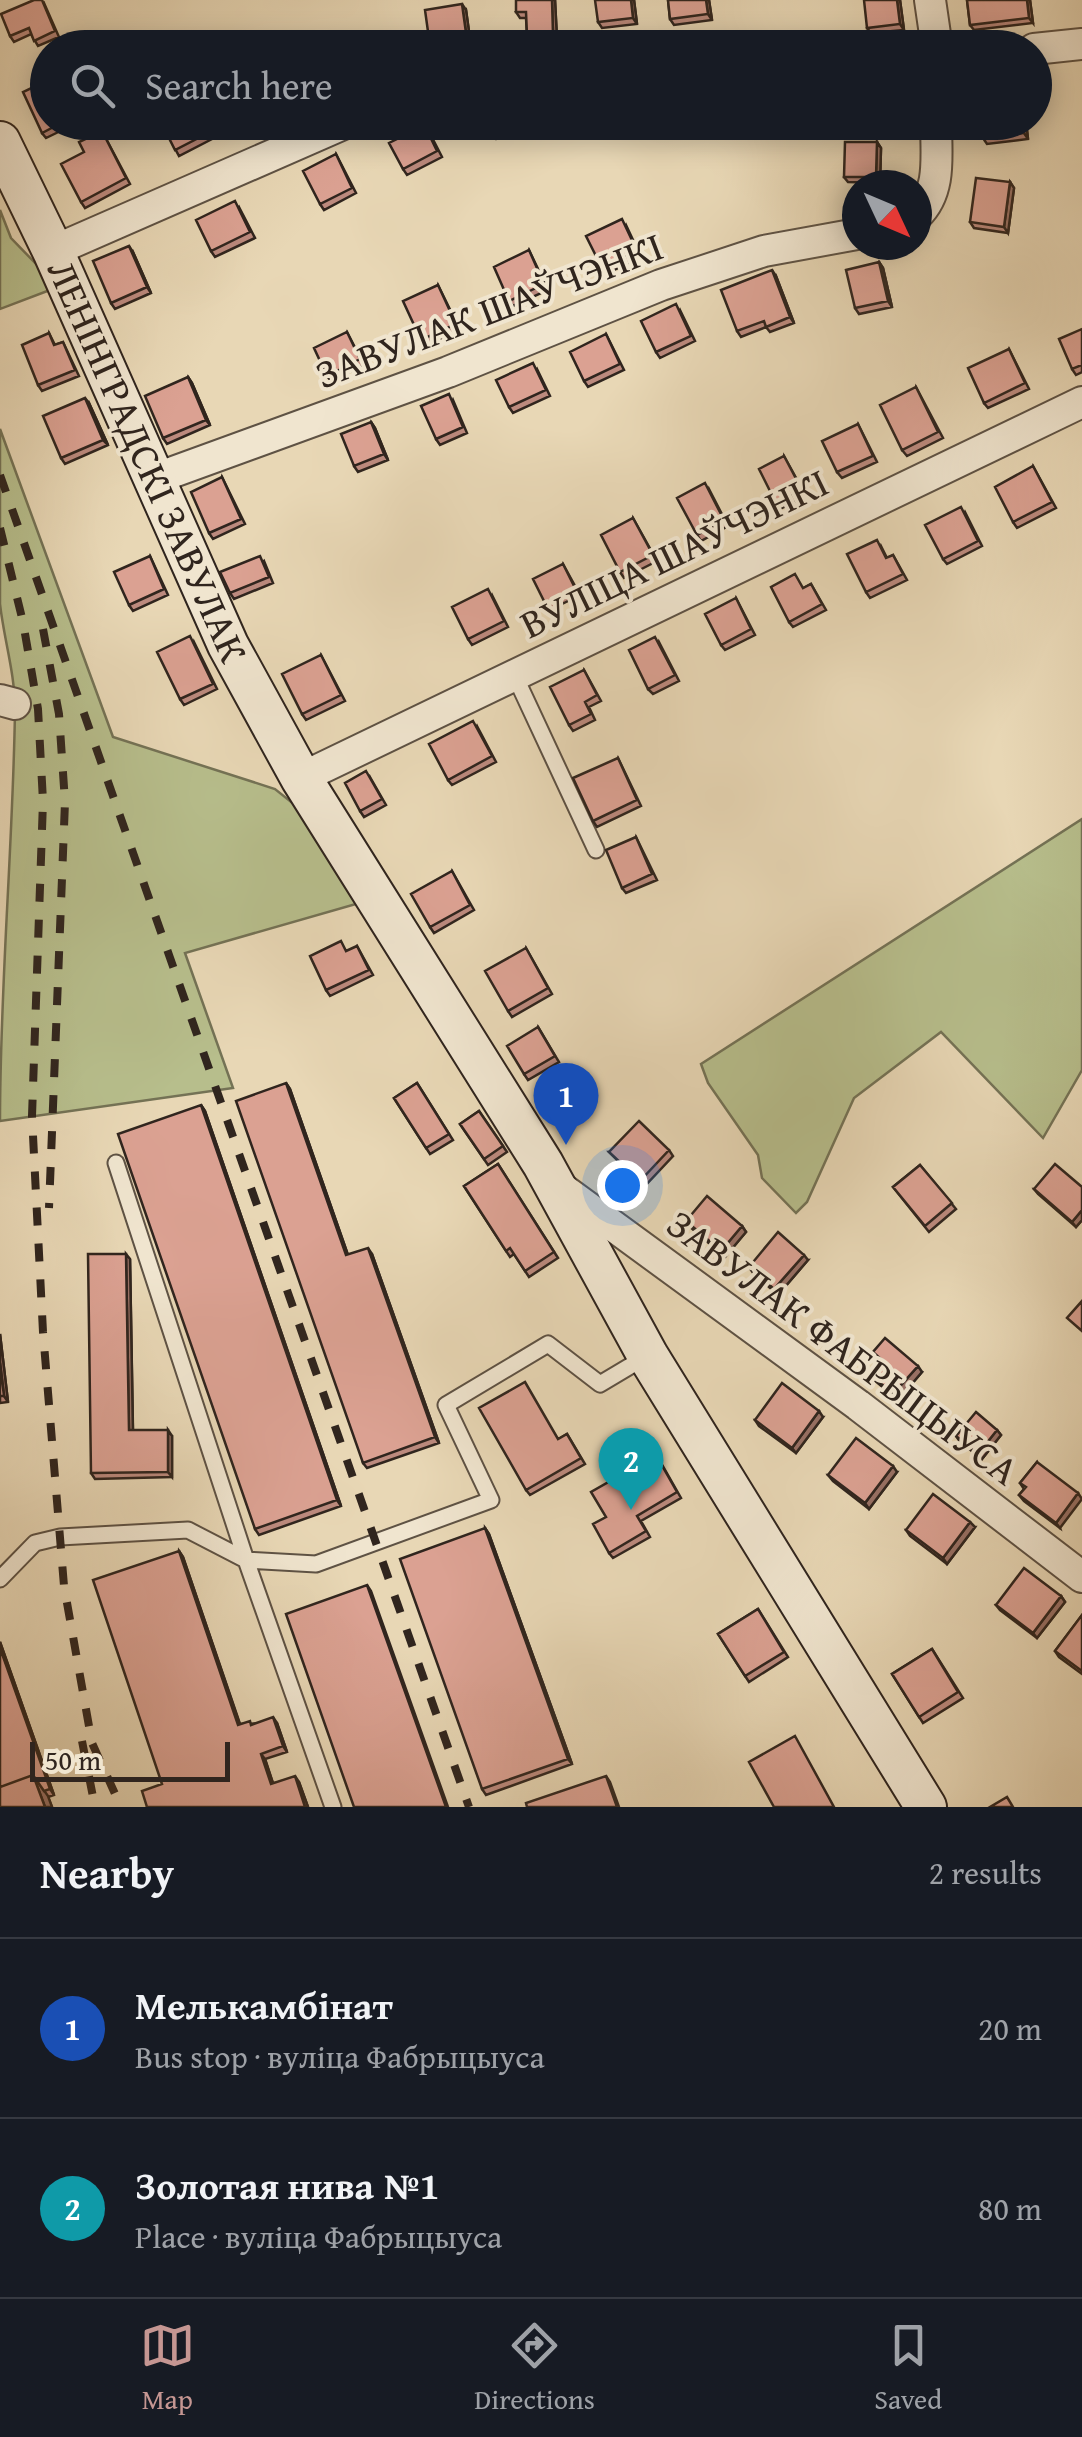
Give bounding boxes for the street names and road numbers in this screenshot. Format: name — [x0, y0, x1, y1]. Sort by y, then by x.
street label: ЗАВУЛАК ШАЎЧЭНКІ — [307, 216, 671, 403]
street label: ЛЕНІНГРАДСКІ ЗАВУЛАК — [33, 250, 264, 672]
street label: ВУЛІЦА ШАЎЧЭНКІ — [510, 452, 838, 653]
street label: ЗАВУЛАК ФАБРЫЦЫУСА — [655, 1194, 1032, 1499]

